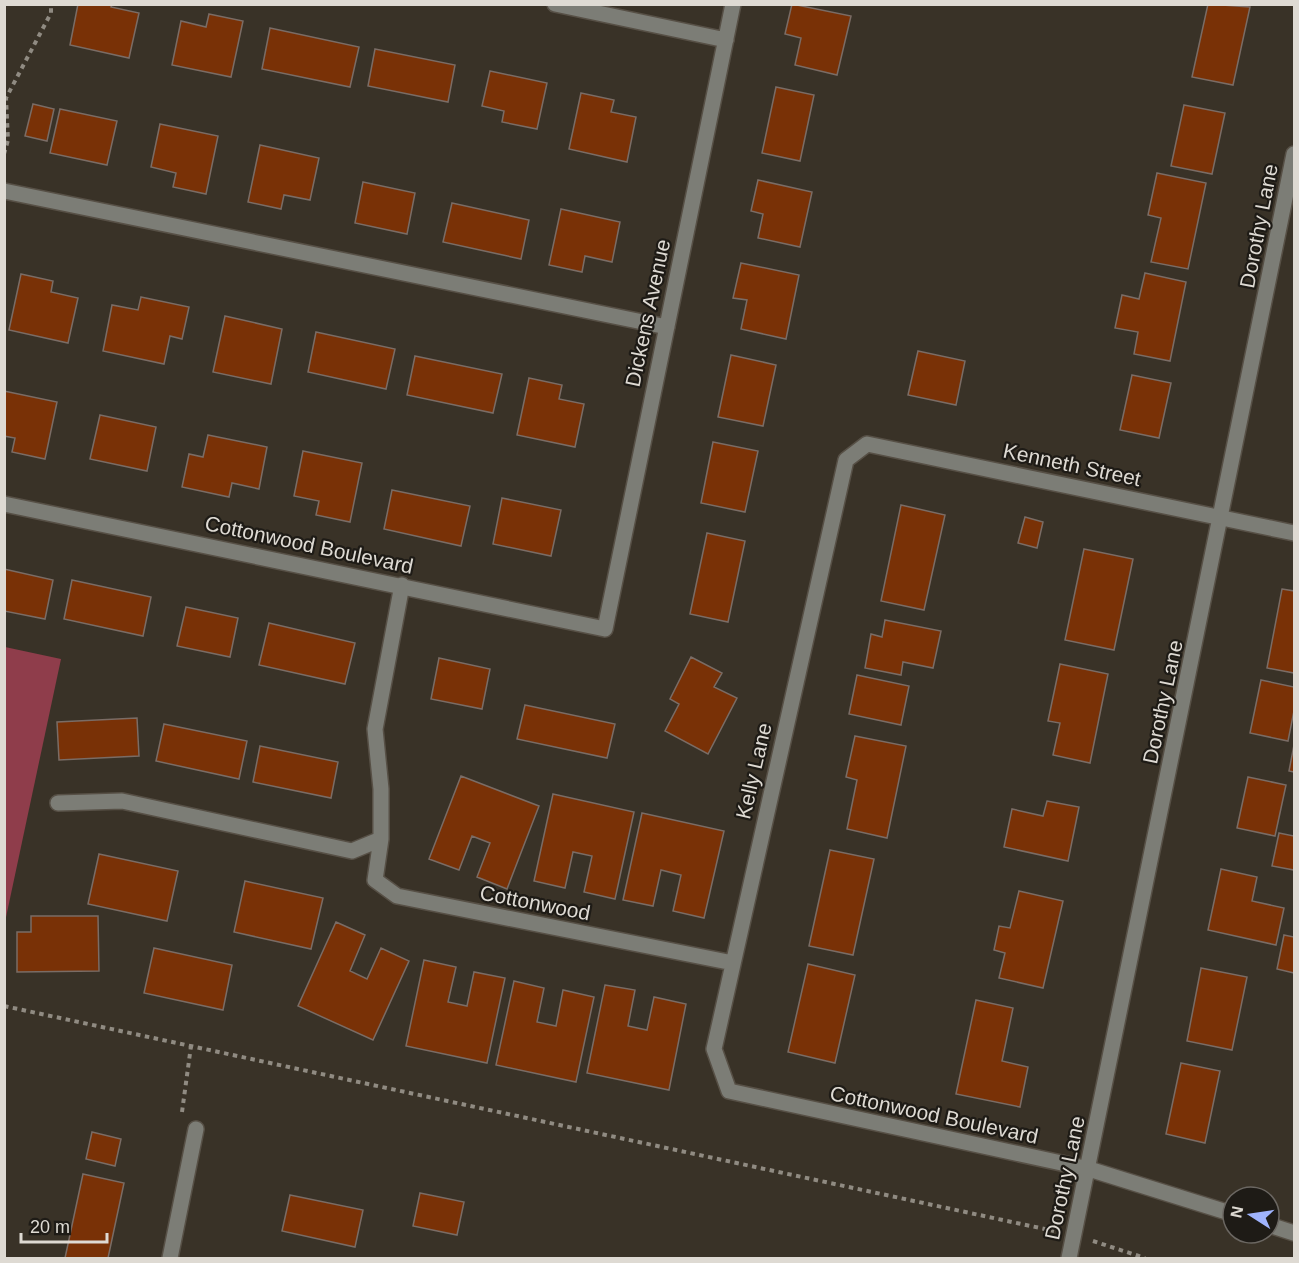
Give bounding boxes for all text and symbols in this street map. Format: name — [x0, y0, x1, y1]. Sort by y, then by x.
street label: Dorothy Lane — [1235, 162, 1282, 290]
street label: Dickens Avenue — [621, 237, 674, 389]
street label: Kenneth Street — [1001, 439, 1143, 490]
street label: Cottonwood Boulevard — [203, 511, 415, 578]
street label: Dorothy Lane — [1138, 638, 1187, 766]
street label: Kelly Lane — [731, 721, 776, 821]
street label: Cottonwood — [478, 881, 592, 924]
street label: Cottonwood Boulevard — [828, 1081, 1040, 1148]
street label: Dorothy Lane — [1040, 1114, 1089, 1242]
north arrow — [1221, 1185, 1281, 1245]
text: N — [1227, 1205, 1246, 1219]
scale bar — [21, 1206, 106, 1244]
text: 20 m — [30, 1217, 70, 1237]

